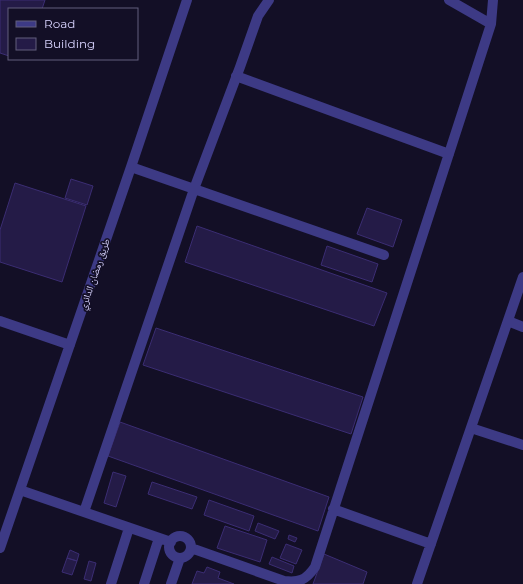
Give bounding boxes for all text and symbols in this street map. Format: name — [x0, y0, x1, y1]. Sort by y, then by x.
legend — [8, 8, 138, 60]
text: Road — [44, 16, 75, 31]
text: Building — [44, 36, 95, 51]
street label: طريق رمضان الدائري — [76, 236, 114, 312]

